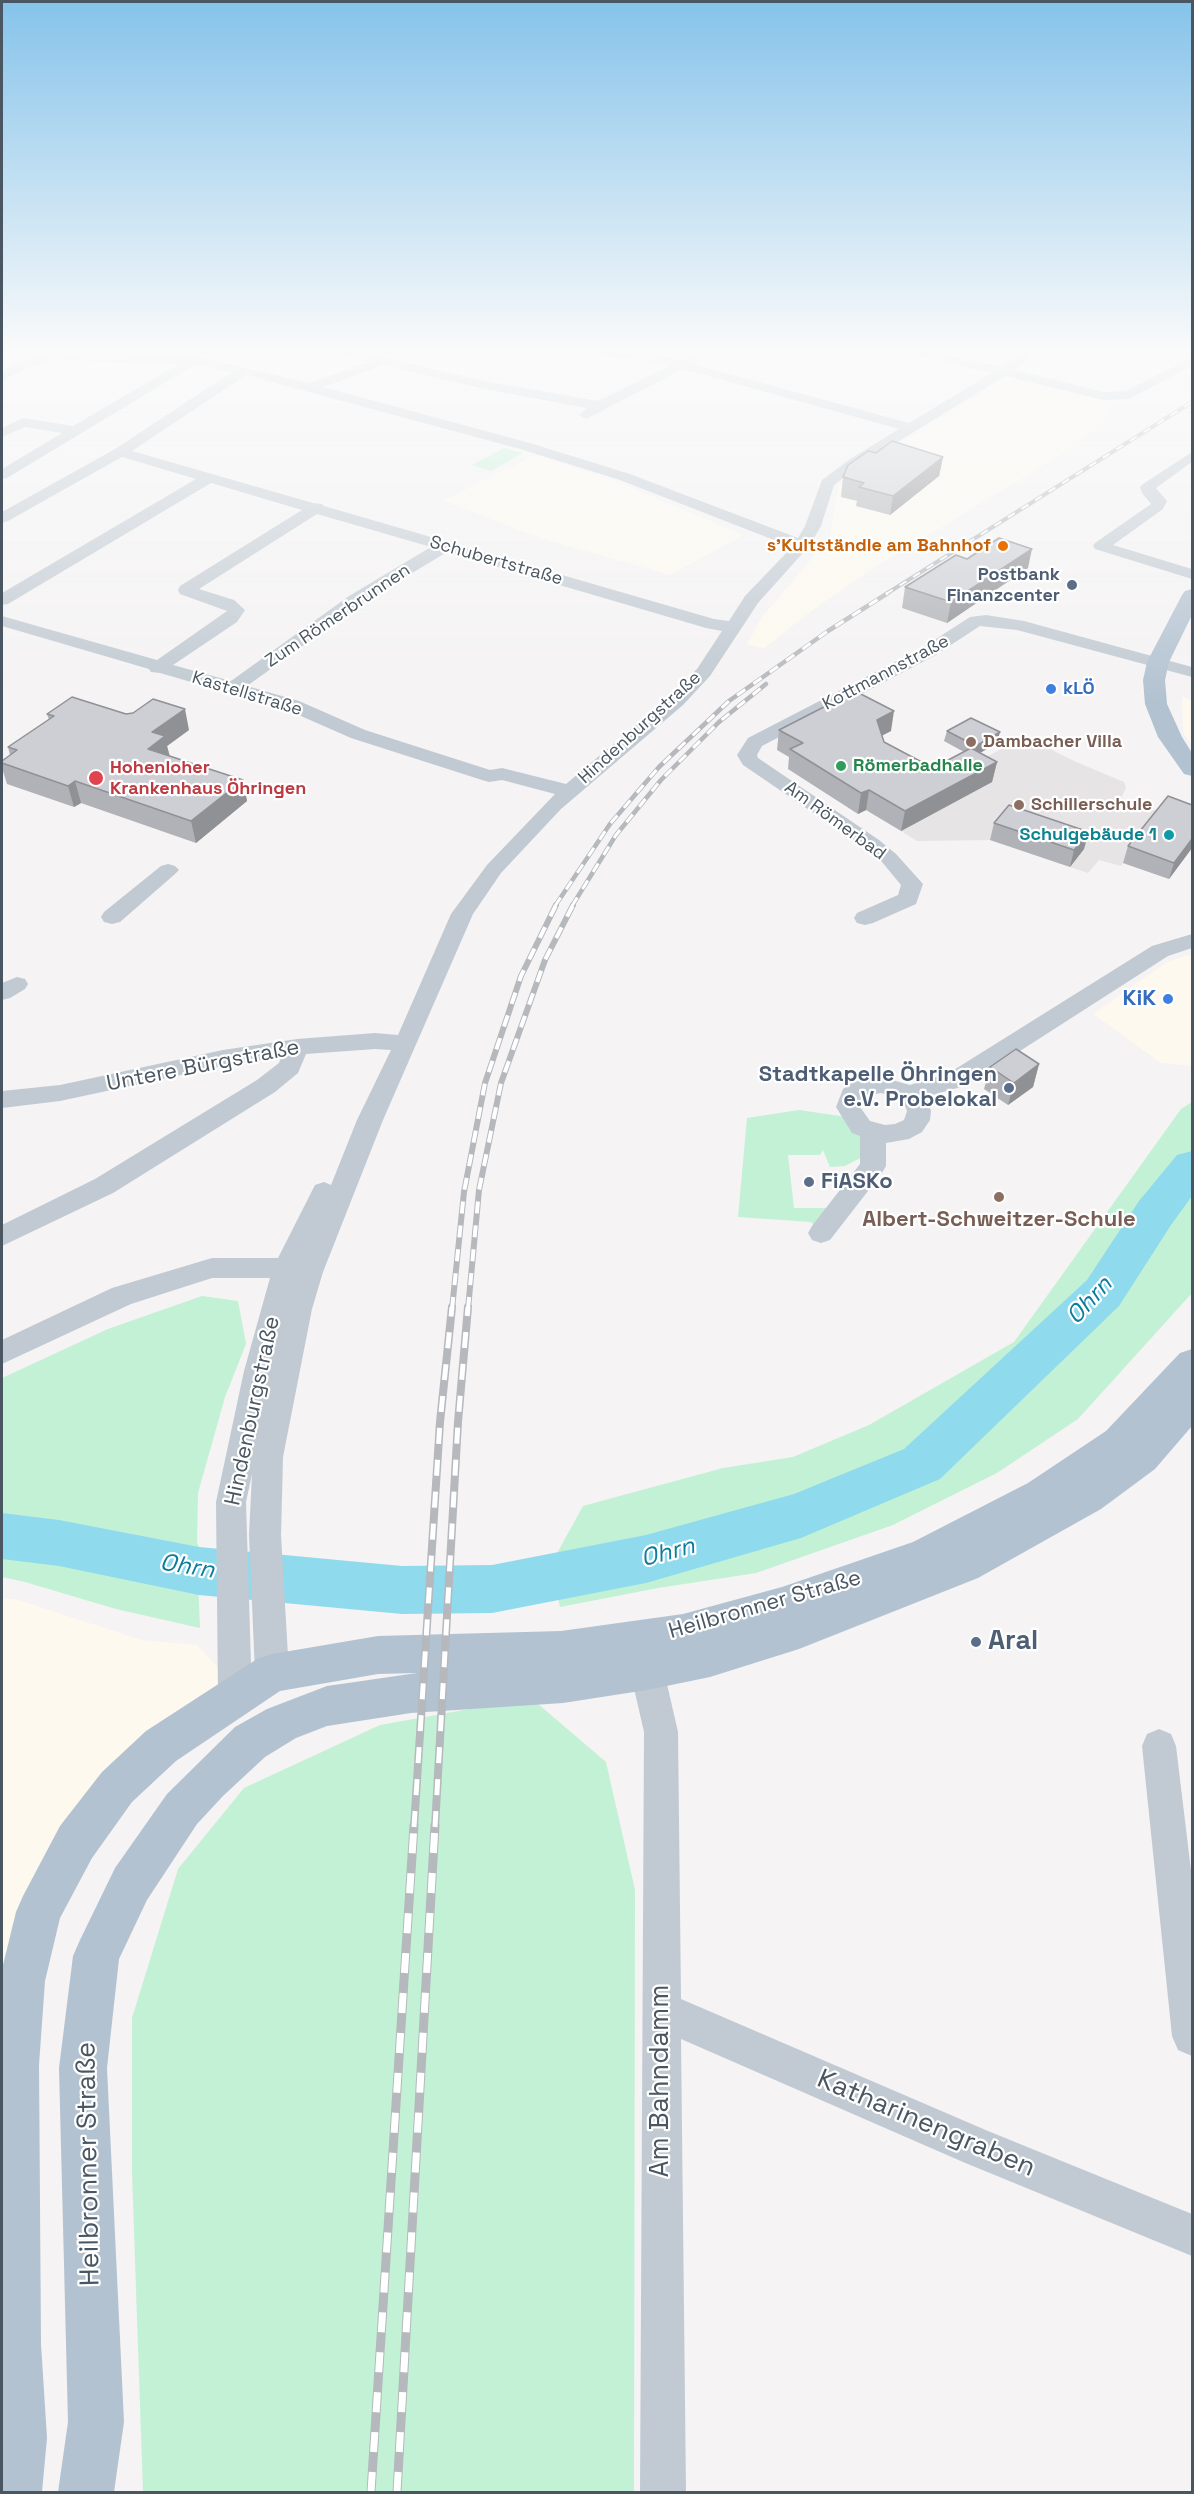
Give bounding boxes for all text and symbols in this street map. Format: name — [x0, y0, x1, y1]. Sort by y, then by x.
street label: Schubertstraße — [427, 532, 565, 590]
place label: s'Kultständle am Bahnhof — [767, 535, 991, 557]
marker: s'Kultständle am Bahnhof — [996, 539, 1010, 553]
street label: Zum Römerbrunnen — [262, 560, 414, 672]
place label: Postbank Finanzcenter — [947, 564, 1060, 606]
marker: Postbank Finanzcenter — [1065, 578, 1079, 592]
street label: Kottmannstraße — [819, 631, 953, 715]
street label: Kastellstraße — [189, 667, 305, 721]
street label: Hindenburgstraße — [574, 667, 706, 789]
place label: kLÖ — [1063, 678, 1095, 700]
marker: kLÖ — [1044, 682, 1058, 696]
place label: Dambacher Villa — [983, 731, 1122, 753]
marker: Dambacher Villa — [964, 735, 978, 749]
place label: Römerbadhalle — [853, 755, 983, 777]
place label: Hohenloher Krankenhaus Öhringen — [110, 757, 306, 800]
marker: Römerbadhalle — [834, 759, 848, 773]
marker: Hohenloher Krankenhaus Öhringen — [87, 769, 105, 787]
street label: Am Römerbad — [780, 777, 890, 865]
place label: Schillerschule — [1031, 794, 1152, 816]
marker: Schillerschule — [1012, 798, 1026, 812]
place label: Schulgebäude 1 — [1020, 824, 1157, 846]
marker: Schulgebäude 1 — [1162, 828, 1176, 842]
place label: KiK — [1123, 986, 1156, 1012]
marker: KiK — [1161, 992, 1175, 1006]
street label: Untere Bürgstraße — [104, 1034, 302, 1098]
place label: Stadtkapelle Öhringen e.V. Probelokal — [759, 1062, 997, 1114]
marker: Stadtkapelle Öhringen e.V. Probelokal — [1002, 1081, 1016, 1095]
place label: FiASKo — [821, 1169, 893, 1195]
marker: FiASKo — [802, 1175, 816, 1189]
marker: Albert-Schweitzer-Schule — [992, 1190, 1006, 1204]
place label: Albert-Schweitzer-Schule — [862, 1207, 1136, 1233]
water label: Ohrn — [1061, 1271, 1119, 1331]
street label: Hindenburgstraße — [220, 1314, 286, 1508]
water label: Ohrn — [638, 1532, 698, 1574]
water label: Ohrn — [158, 1549, 216, 1585]
street label: Heilbronner Straße — [666, 1565, 864, 1645]
place label: Aral — [988, 1626, 1038, 1658]
marker: Aral — [969, 1635, 983, 1649]
street label: Am Bahndamm — [645, 1985, 677, 2177]
street label: Heilbronner Straße — [71, 2042, 107, 2286]
street label: Katharinengraben — [812, 2063, 1040, 2185]

